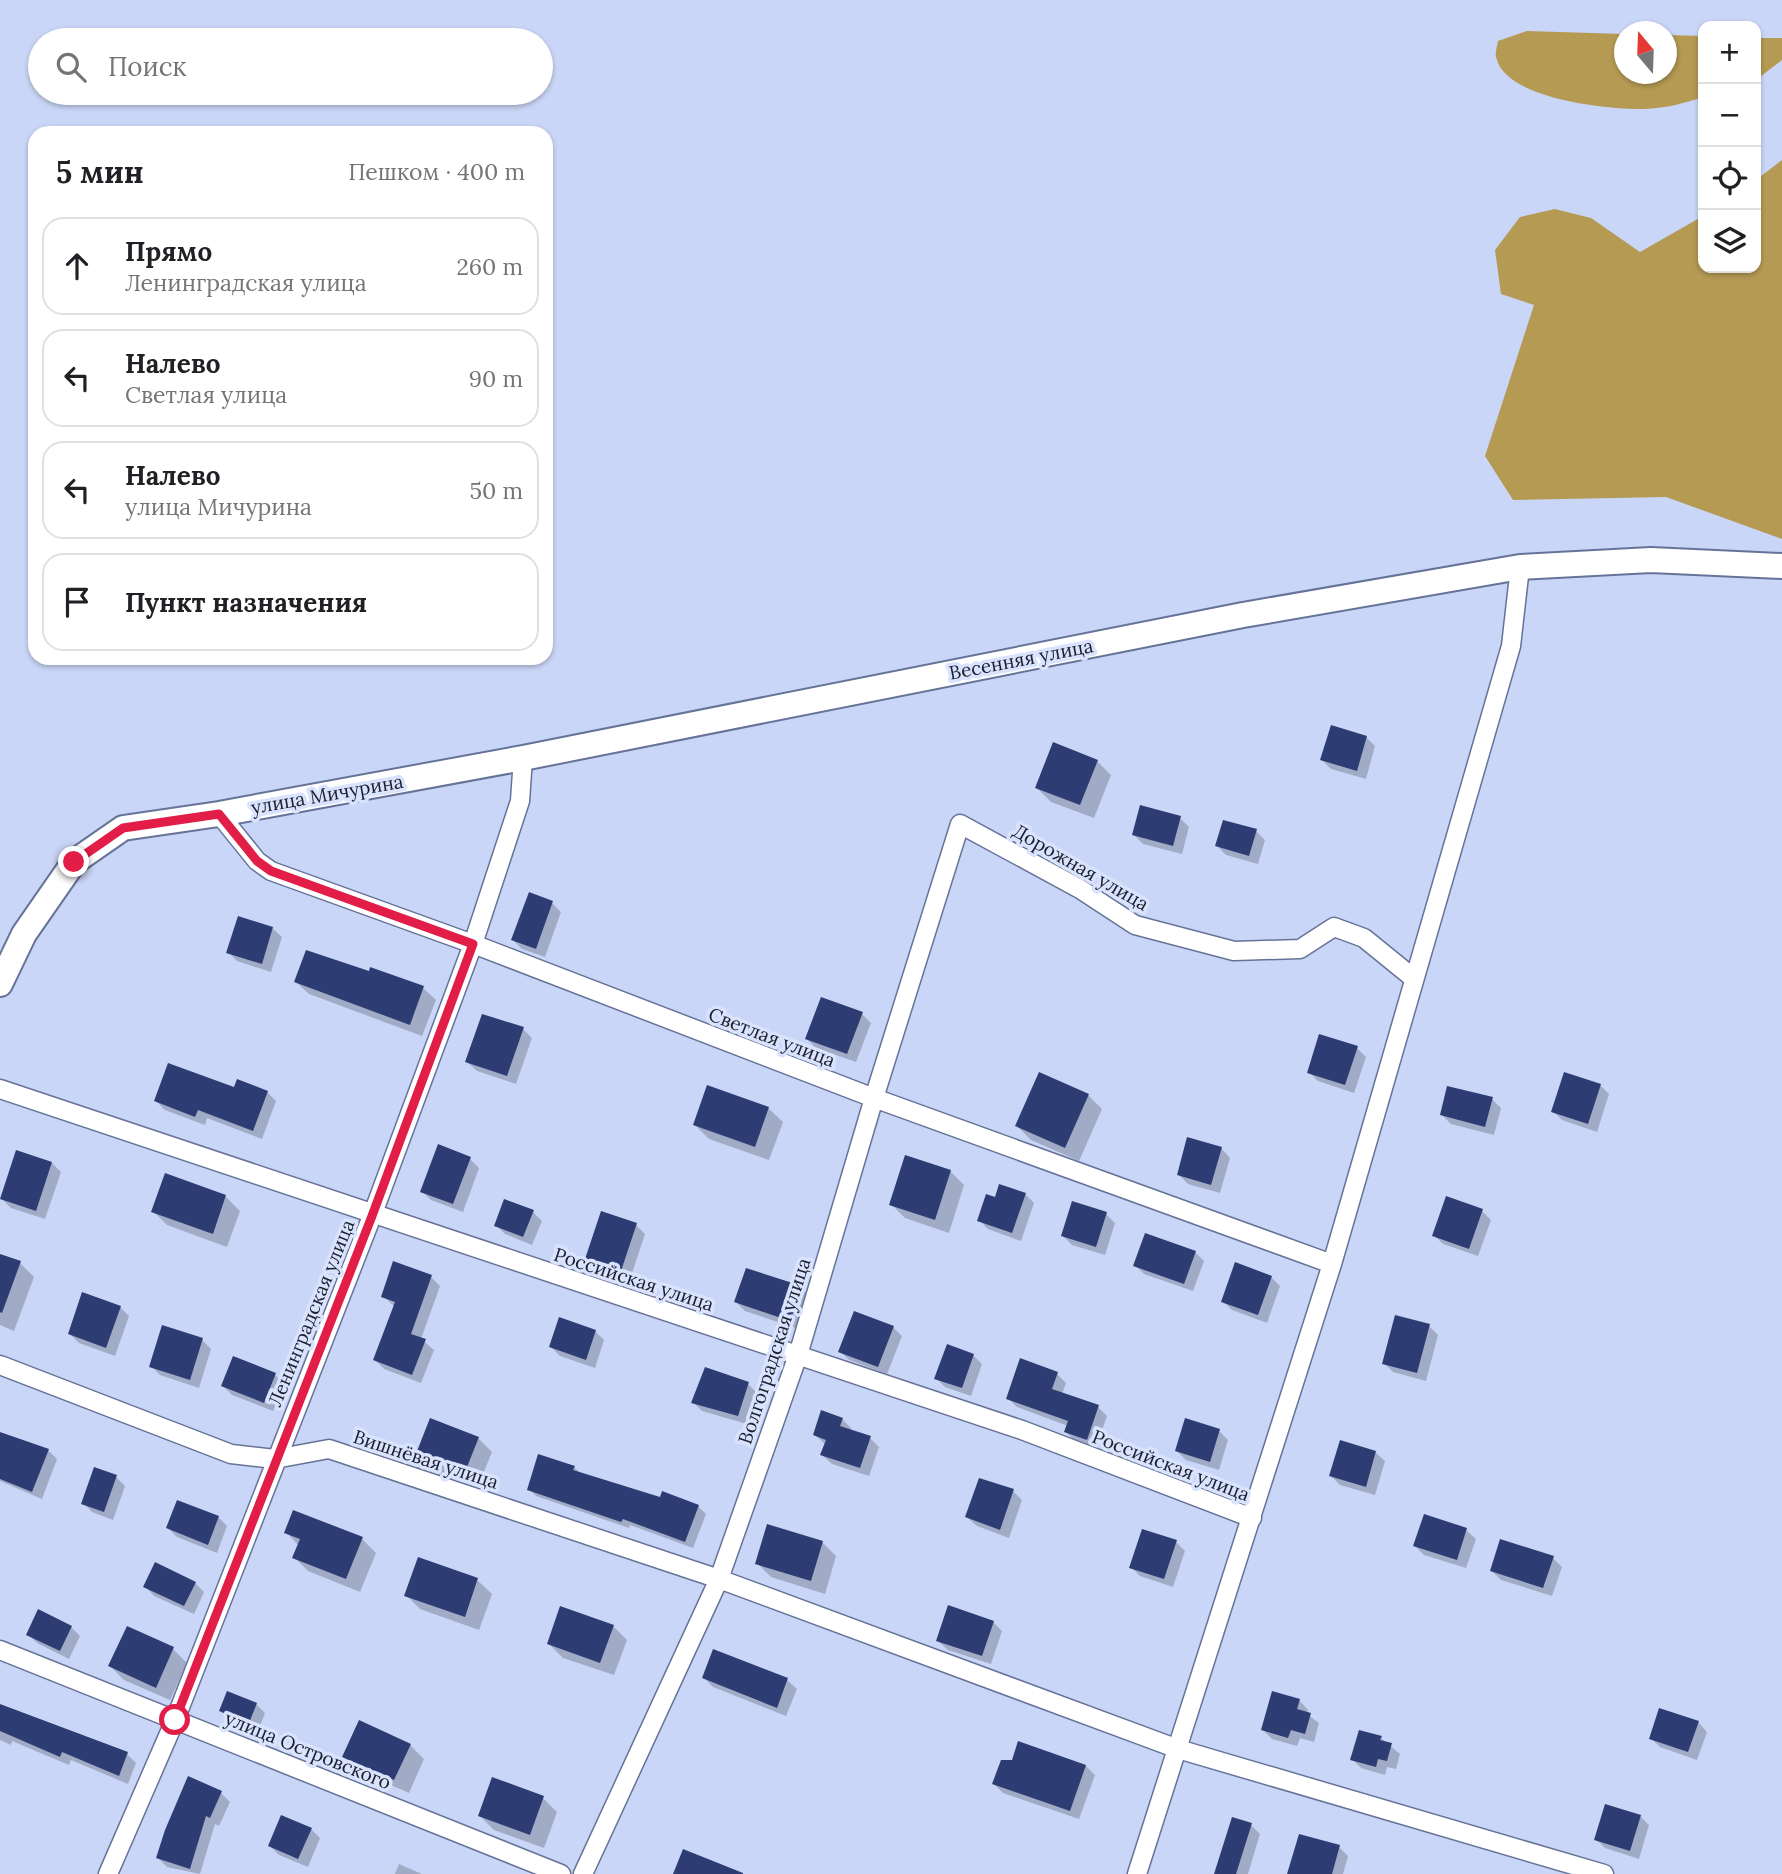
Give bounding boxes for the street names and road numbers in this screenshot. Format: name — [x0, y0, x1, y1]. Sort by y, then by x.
street label: Весенняя улица — [947, 633, 1095, 685]
street label: улица Мичурина — [249, 769, 405, 819]
street label: Дорожная улица — [1009, 818, 1153, 916]
street label: Светлая улица — [705, 1002, 839, 1072]
street label: Ленинградская улица — [263, 1216, 360, 1410]
street label: Российская улица — [551, 1242, 717, 1316]
street label: Волгоградская улица — [733, 1255, 816, 1447]
street label: Вишнёвая улица — [350, 1424, 502, 1494]
street label: Российская улица — [1089, 1424, 1253, 1506]
street label: улица Островского — [221, 1706, 395, 1794]

